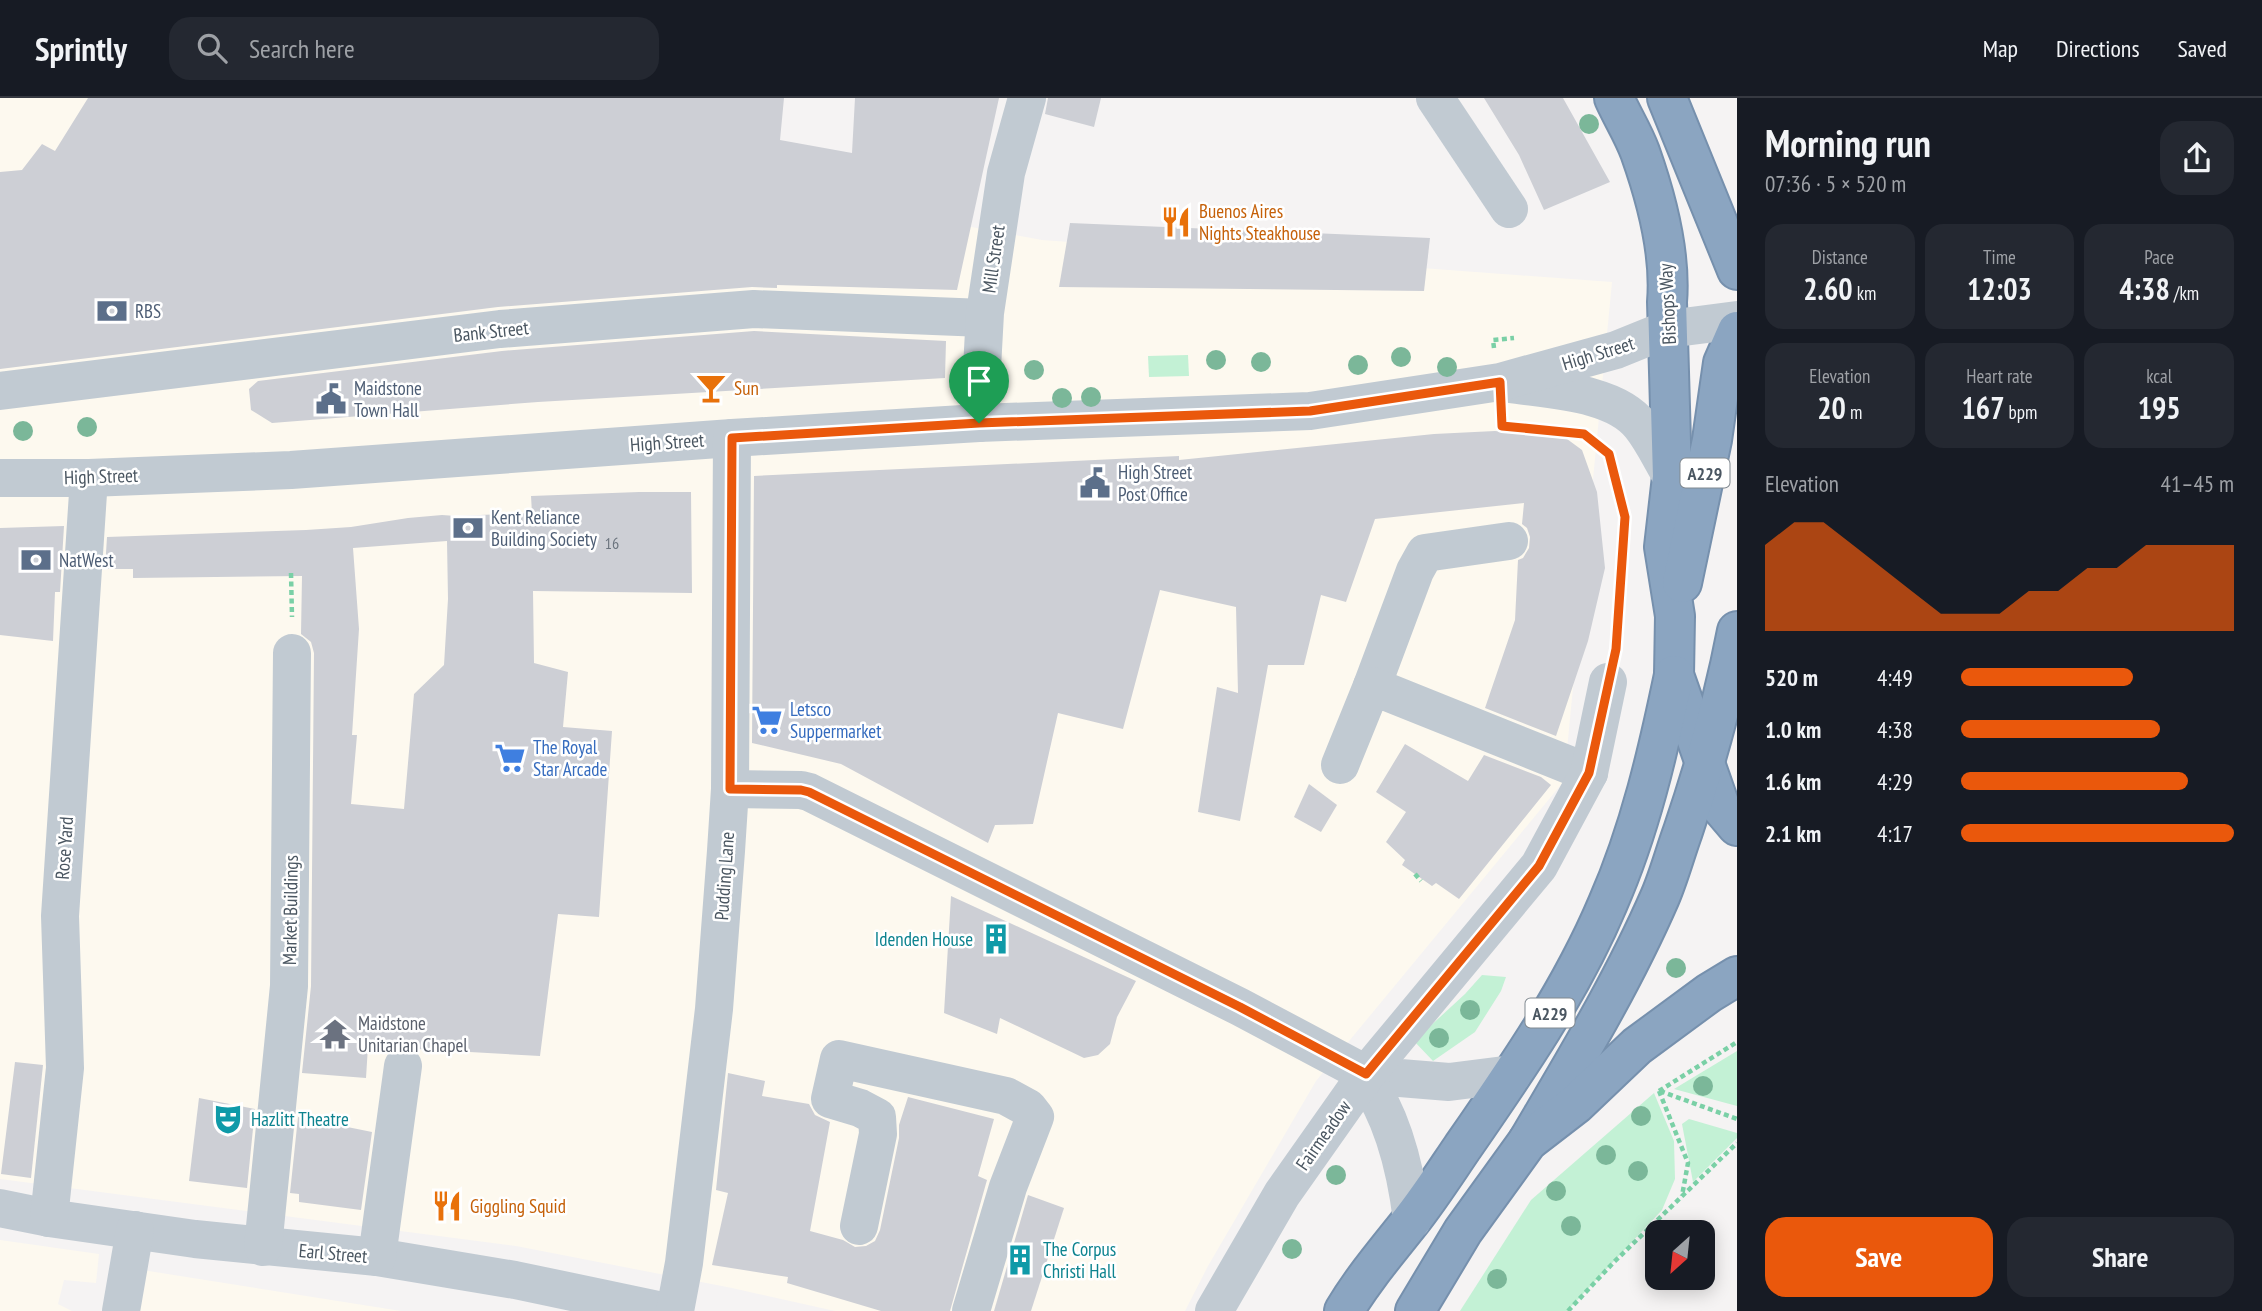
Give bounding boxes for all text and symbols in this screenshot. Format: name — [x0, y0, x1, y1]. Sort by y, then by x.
search box — [169, 17, 659, 80]
text: Sprintly — [35, 27, 127, 70]
icon: search — [193, 29, 231, 67]
text: Search here — [249, 32, 355, 65]
text: Map — [1983, 33, 2018, 64]
text: Directions — [2056, 33, 2140, 64]
text: Saved — [2178, 33, 2227, 64]
text: Morning run — [1765, 118, 1931, 167]
button: share — [2160, 121, 2234, 195]
text: 07:36 · 5 × 520 m — [1765, 169, 1906, 198]
place label: Buenos Aires Nights Steakhouse — [1199, 199, 1321, 245]
restaurant icon: Buenos Aires Nights Steakhouse — [1159, 205, 1193, 239]
street label: Mill Street — [976, 223, 1010, 295]
text: Distance — [1812, 245, 1868, 269]
text: Time — [1983, 245, 2016, 269]
text: Pace — [2144, 245, 2174, 269]
street label: Bishops Way — [1653, 262, 1681, 345]
text: 2.60 — [1803, 269, 1853, 308]
text: 12:03 — [1967, 269, 2032, 308]
text: 4:38 — [2119, 269, 2170, 308]
text: km — [1853, 281, 1876, 305]
text: /km — [2170, 281, 2199, 305]
bank icon: RBS — [95, 294, 129, 328]
place label: RBS — [135, 299, 161, 323]
street label: Bank Street — [452, 315, 530, 347]
street label: High Street — [1559, 330, 1638, 375]
pin — [949, 351, 1009, 423]
icon: arrive — [960, 362, 998, 400]
text: Elevation — [1809, 364, 1870, 388]
text: Heart rate — [1966, 364, 2033, 388]
text: kcal — [2146, 364, 2172, 388]
bar icon: Sun — [694, 371, 728, 405]
place label: Maidstone Town Hall — [354, 376, 422, 422]
place label: Sun — [734, 376, 759, 400]
public building icon: Maidstone Town Hall — [314, 382, 348, 416]
text: 20 — [1817, 388, 1846, 427]
text: 167 — [1962, 388, 2005, 427]
text: 195 — [2138, 388, 2181, 427]
text: m — [1846, 400, 1862, 424]
text: bpm — [2005, 400, 2037, 424]
street label: High Street — [629, 427, 706, 457]
road number: A229 — [1680, 458, 1730, 488]
place label: High Street Post Office — [1118, 460, 1193, 506]
street label: High Street — [63, 463, 139, 489]
public building icon: High Street Post Office — [1078, 466, 1112, 500]
text: Elevation — [1765, 469, 1839, 498]
text: 41–45 m — [2161, 469, 2234, 498]
place label: Kent Reliance Building Society — [491, 505, 598, 551]
bank icon: Kent Reliance Building Society — [451, 511, 485, 545]
house number: 16 — [605, 533, 619, 553]
bank icon: NatWest — [19, 543, 53, 577]
place label: NatWest — [59, 548, 114, 572]
text: 520 m — [1765, 663, 1818, 692]
text: 4:49 — [1877, 663, 1913, 692]
place label: Letsco Suppermarket — [790, 697, 882, 743]
supermarket icon: Letsco Suppermarket — [750, 703, 784, 737]
text: 1.0 km — [1765, 715, 1821, 744]
text: 4:38 — [1877, 715, 1913, 744]
place label: The Royal Star Arcade — [533, 735, 607, 781]
supermarket icon: The Royal Star Arcade — [493, 741, 527, 775]
text: 1.6 km — [1765, 767, 1821, 796]
text: 4:29 — [1877, 767, 1913, 796]
street label: Rose Yard — [50, 816, 78, 880]
text: 2.1 km — [1765, 819, 1821, 848]
text: 4:17 — [1877, 819, 1913, 848]
street label: Pudding Lane — [709, 831, 739, 921]
street label: Market Buildings — [277, 855, 303, 965]
building icon: Idenden House — [979, 922, 1013, 956]
place label: Idenden House — [875, 927, 973, 951]
road number: A229 — [1526, 998, 1574, 1028]
place label: Maidstone Unitarian Chapel — [358, 1011, 468, 1057]
temple icon: Maidstone Unitarian Chapel — [318, 1017, 352, 1051]
street label: Fairmeadow — [1290, 1095, 1356, 1175]
theatre icon: Hazlitt Theatre — [211, 1102, 245, 1136]
place label: Hazlitt Theatre — [251, 1107, 349, 1131]
restaurant icon: Giggling Squid — [430, 1189, 464, 1223]
place label: Giggling Squid — [470, 1194, 566, 1218]
button: Save — [1765, 1217, 1993, 1297]
button: Share — [2007, 1217, 2234, 1297]
north arrow — [1645, 1220, 1715, 1290]
map controls — [1645, 1220, 1715, 1290]
place label: The Corpus Christi Hall — [1043, 1237, 1116, 1283]
street label: Earl Street — [298, 1238, 369, 1268]
building icon: The Corpus Christi Hall — [1003, 1243, 1037, 1277]

